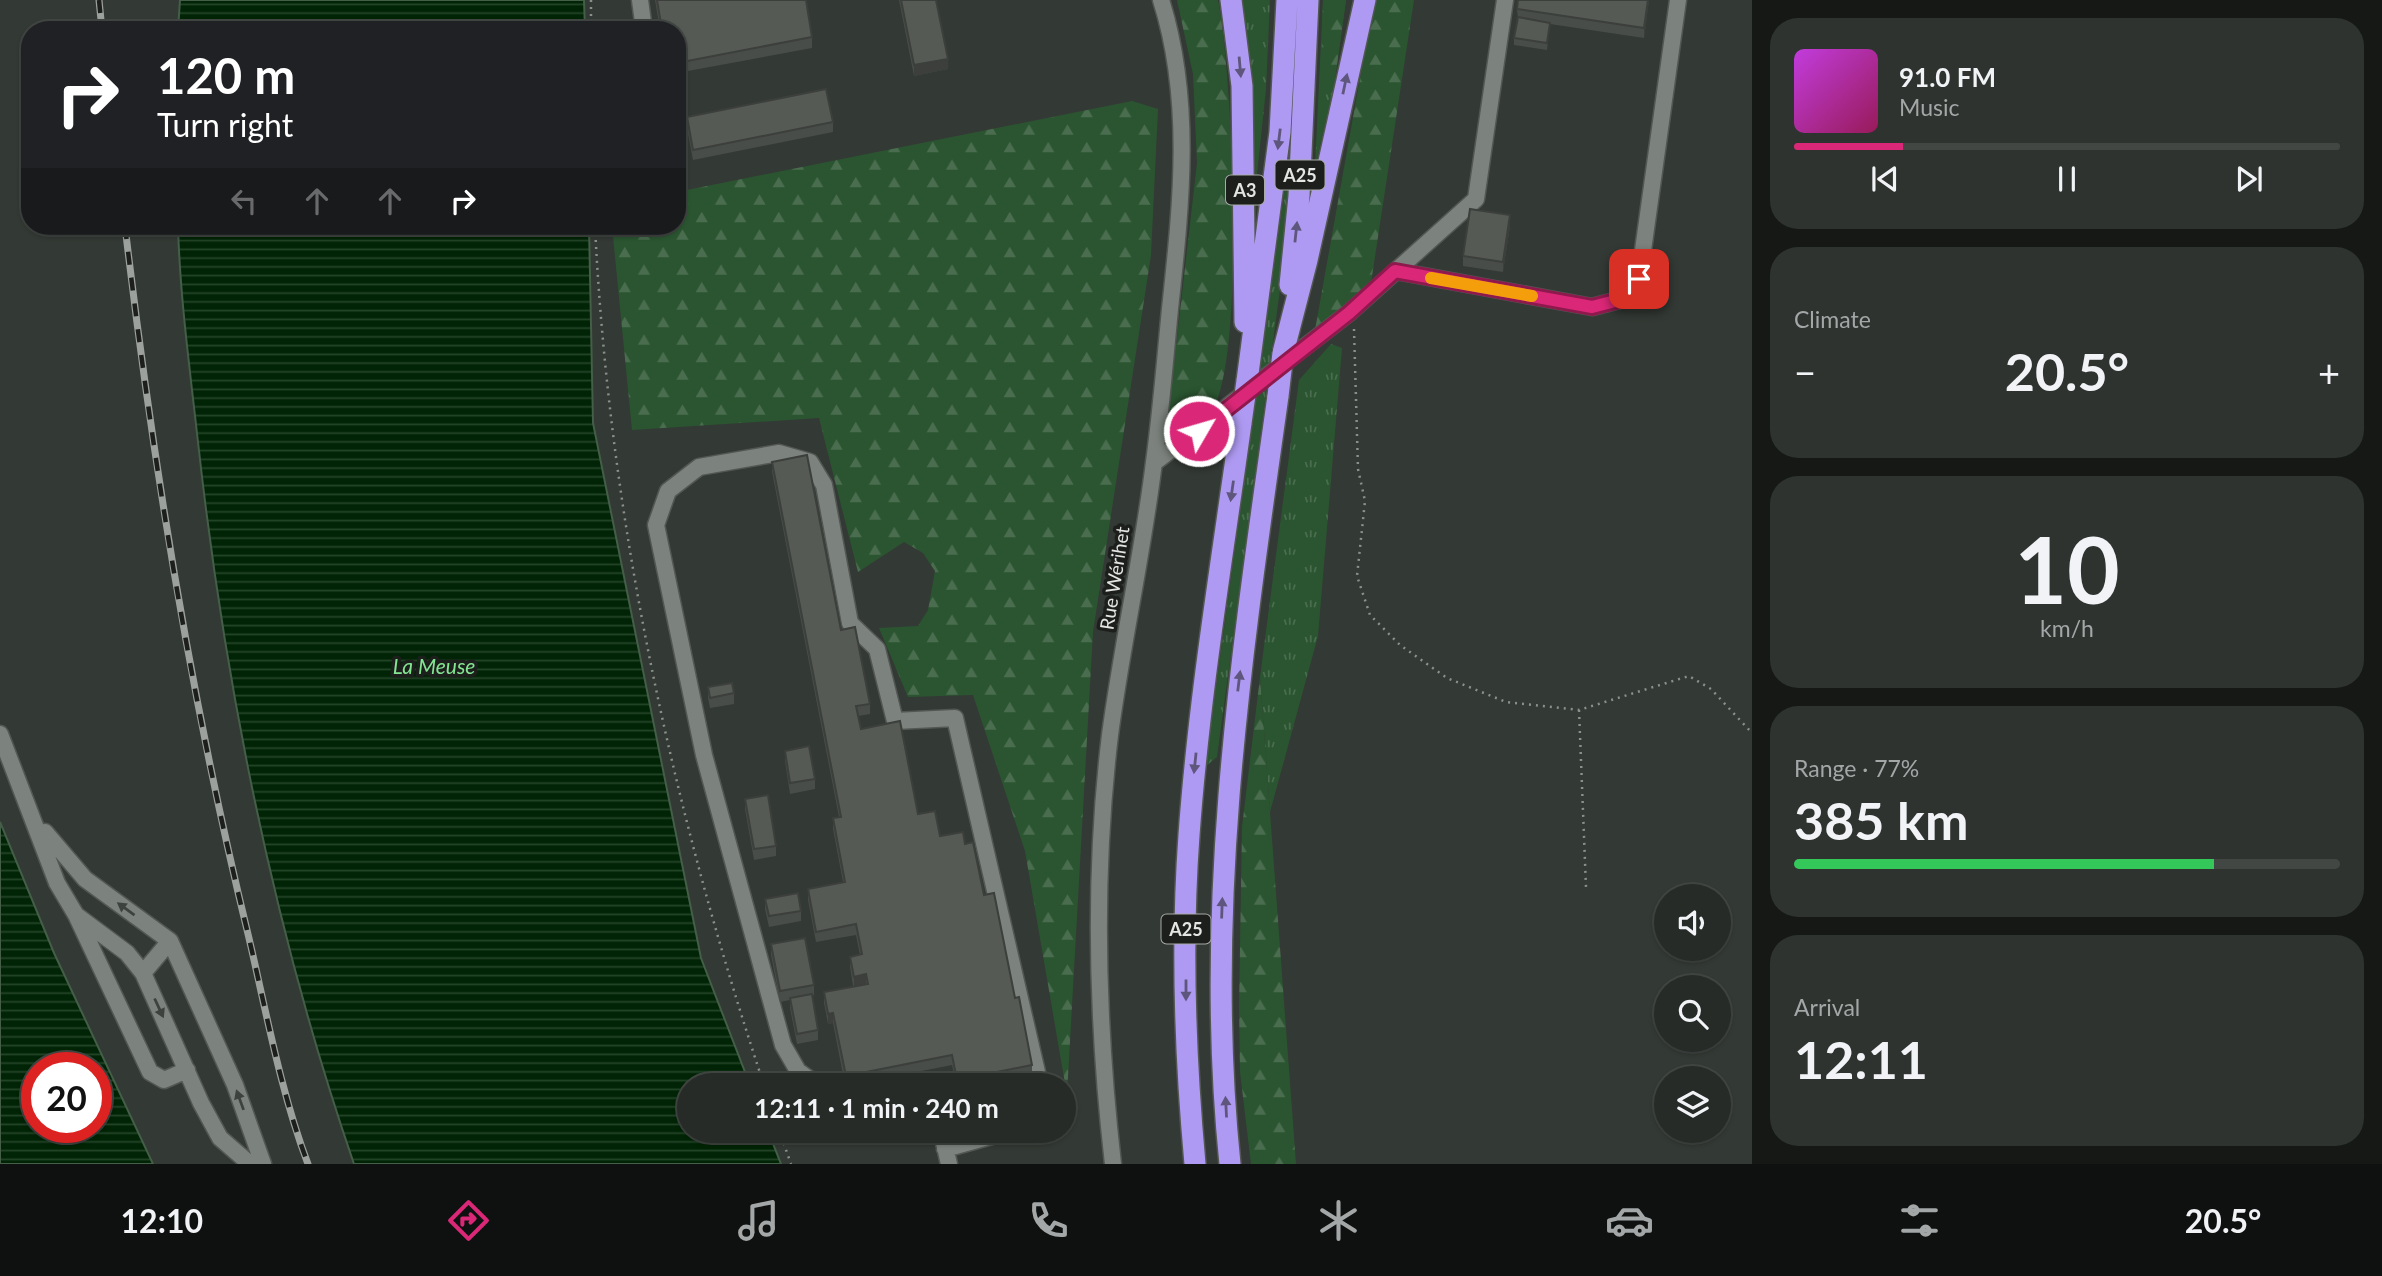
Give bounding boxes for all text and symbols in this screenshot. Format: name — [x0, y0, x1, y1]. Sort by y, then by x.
text: 120 m — [157, 46, 295, 104]
icon: right — [42, 49, 133, 140]
one-way arrow — [1235, 57, 1246, 79]
text: 91.0 FM — [1899, 61, 1996, 93]
one-way arrow — [1340, 73, 1351, 95]
text: Music — [1899, 93, 1959, 121]
text: Turn right — [157, 105, 293, 144]
one-way arrow — [1273, 128, 1284, 150]
road number: A25 — [1276, 160, 1324, 190]
icon: previous — [1866, 160, 1904, 198]
icon: pause — [2048, 160, 2086, 198]
icon: next — [2230, 160, 2268, 198]
road number: A3 — [1226, 176, 1264, 204]
icon: left — [225, 182, 263, 220]
icon: ahead — [298, 182, 336, 220]
icon: ahead — [371, 182, 409, 220]
icon: right — [444, 182, 482, 220]
one-way arrow — [1290, 221, 1301, 243]
pin — [1609, 249, 1669, 309]
icon: arrive — [1620, 260, 1658, 298]
text: Climate — [1794, 305, 1871, 333]
text: 20.5° — [2005, 340, 2129, 402]
text: − — [1794, 349, 1816, 395]
text: + — [2318, 349, 2340, 395]
position arrow — [1162, 394, 1236, 468]
one-way arrow — [1226, 480, 1237, 502]
text: 10 — [2014, 514, 2120, 623]
street label: Rue Wérihet — [1094, 525, 1134, 631]
text: km/h — [2040, 614, 2094, 642]
water label: La Meuse — [393, 653, 475, 678]
one-way arrow — [1234, 670, 1245, 692]
one-way arrow — [1190, 752, 1201, 774]
text: Range · 77% — [1794, 754, 1919, 782]
text: 385 km — [1794, 789, 1968, 851]
map controls — [1654, 884, 1731, 1143]
button: sound — [1654, 884, 1731, 961]
one-way arrow — [1216, 896, 1228, 918]
one-way arrow — [118, 902, 136, 917]
road number: A25 — [1162, 914, 1210, 944]
button: search — [1654, 975, 1731, 1052]
one-way arrow — [1180, 979, 1192, 1001]
text: Arrival — [1794, 993, 1860, 1021]
one-way arrow — [153, 998, 165, 1018]
text: 12:11 — [1794, 1028, 1928, 1090]
speed limit sign: 20 — [21, 1052, 112, 1143]
button: layers — [1654, 1066, 1731, 1143]
one-way arrow — [235, 1089, 246, 1110]
text: 12:11 · 1 min · 240 m — [754, 1092, 999, 1124]
one-way arrow — [1220, 1096, 1231, 1118]
icon: directions — [444, 1196, 493, 1245]
icon: music — [734, 1196, 783, 1245]
icon: phone — [1024, 1196, 1073, 1245]
icon: climate — [1314, 1196, 1363, 1245]
icon: car — [1605, 1196, 1654, 1245]
icon: filters — [1895, 1196, 1944, 1245]
text: 12:10 — [121, 1201, 203, 1240]
text: 20.5° — [2185, 1201, 2261, 1240]

